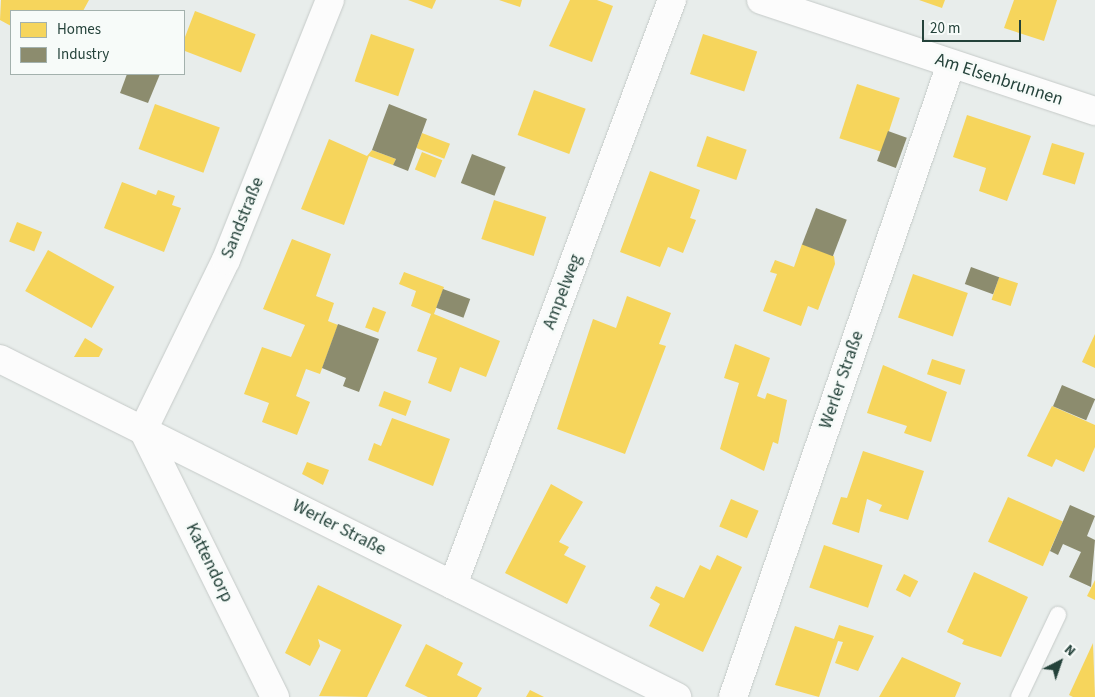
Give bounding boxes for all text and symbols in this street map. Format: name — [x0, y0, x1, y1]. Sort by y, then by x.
legend — [10, 10, 185, 75]
scale bar — [925, 10, 1024, 42]
text: 20 m — [930, 18, 960, 39]
text: Homes — [57, 19, 101, 40]
text: Industry — [57, 44, 109, 65]
street label: Am Elsenbrunnen — [932, 49, 1066, 111]
street label: Sandstraße — [217, 174, 269, 262]
street label: Ampelweg — [539, 251, 587, 333]
street label: Werler Straße — [815, 328, 869, 432]
street label: Werler Straße — [289, 495, 389, 561]
street label: Kattendorp — [181, 520, 237, 606]
north arrow — [1035, 637, 1085, 687]
text: N — [1060, 640, 1080, 661]

